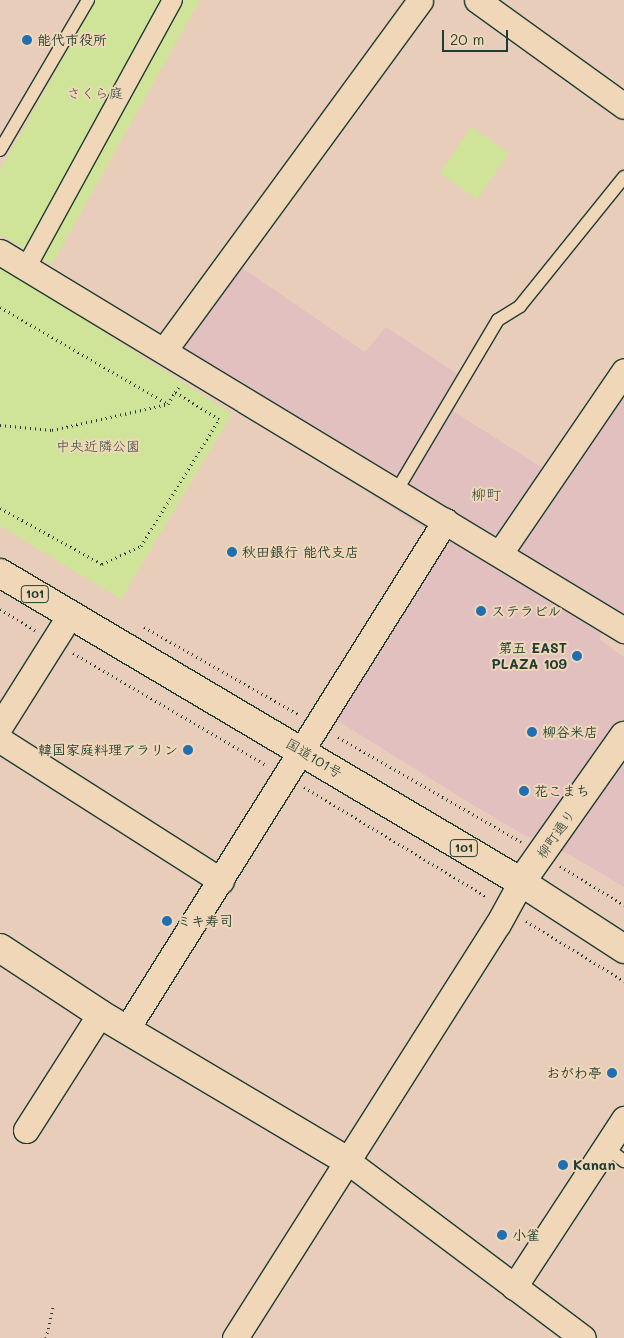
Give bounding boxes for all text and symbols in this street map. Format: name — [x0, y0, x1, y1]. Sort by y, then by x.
scale bar — [444, 20, 510, 52]
text: 20 m — [450, 29, 484, 49]
place label: 能代市役所 — [37, 32, 107, 48]
marker: 能代市役所 — [21, 34, 33, 46]
park label: さくら庭 — [67, 85, 123, 101]
park label: 中央近隣公園 — [56, 438, 140, 454]
district label: 柳町 — [471, 486, 501, 504]
place label: 秋田銀行 能代支店 — [242, 544, 359, 560]
marker: 秋田銀行 能代支店 — [226, 546, 238, 558]
road number: 101 — [20, 584, 50, 604]
place label: ステラビル — [491, 603, 561, 619]
marker: ステラビル — [475, 605, 487, 617]
place label: 第五 EAST PLAZA 109 — [491, 640, 567, 672]
marker: 第五 EAST PLAZA 109 — [571, 650, 583, 662]
place label: 柳谷米店 — [542, 724, 598, 740]
marker: 柳谷米店 — [526, 726, 538, 738]
street label: 国道101号 — [283, 735, 345, 781]
place label: 韓国家庭料理アラリン — [38, 742, 178, 758]
marker: 韓国家庭料理アラリン — [182, 744, 194, 756]
place label: 花こまち — [534, 783, 590, 799]
marker: 花こまち — [518, 785, 530, 797]
street label: 柳町通り — [533, 806, 579, 862]
road number: 101 — [449, 838, 479, 858]
place label: ミキ寿司 — [177, 913, 233, 929]
marker: ミキ寿司 — [161, 915, 173, 927]
place label: おがわ亭 — [546, 1065, 602, 1081]
marker: おがわ亭 — [606, 1067, 618, 1079]
place label: Kanan — [573, 1157, 615, 1173]
marker: Kanan — [557, 1159, 569, 1171]
place label: 小雀 — [512, 1227, 540, 1243]
marker: 小雀 — [496, 1229, 508, 1241]

